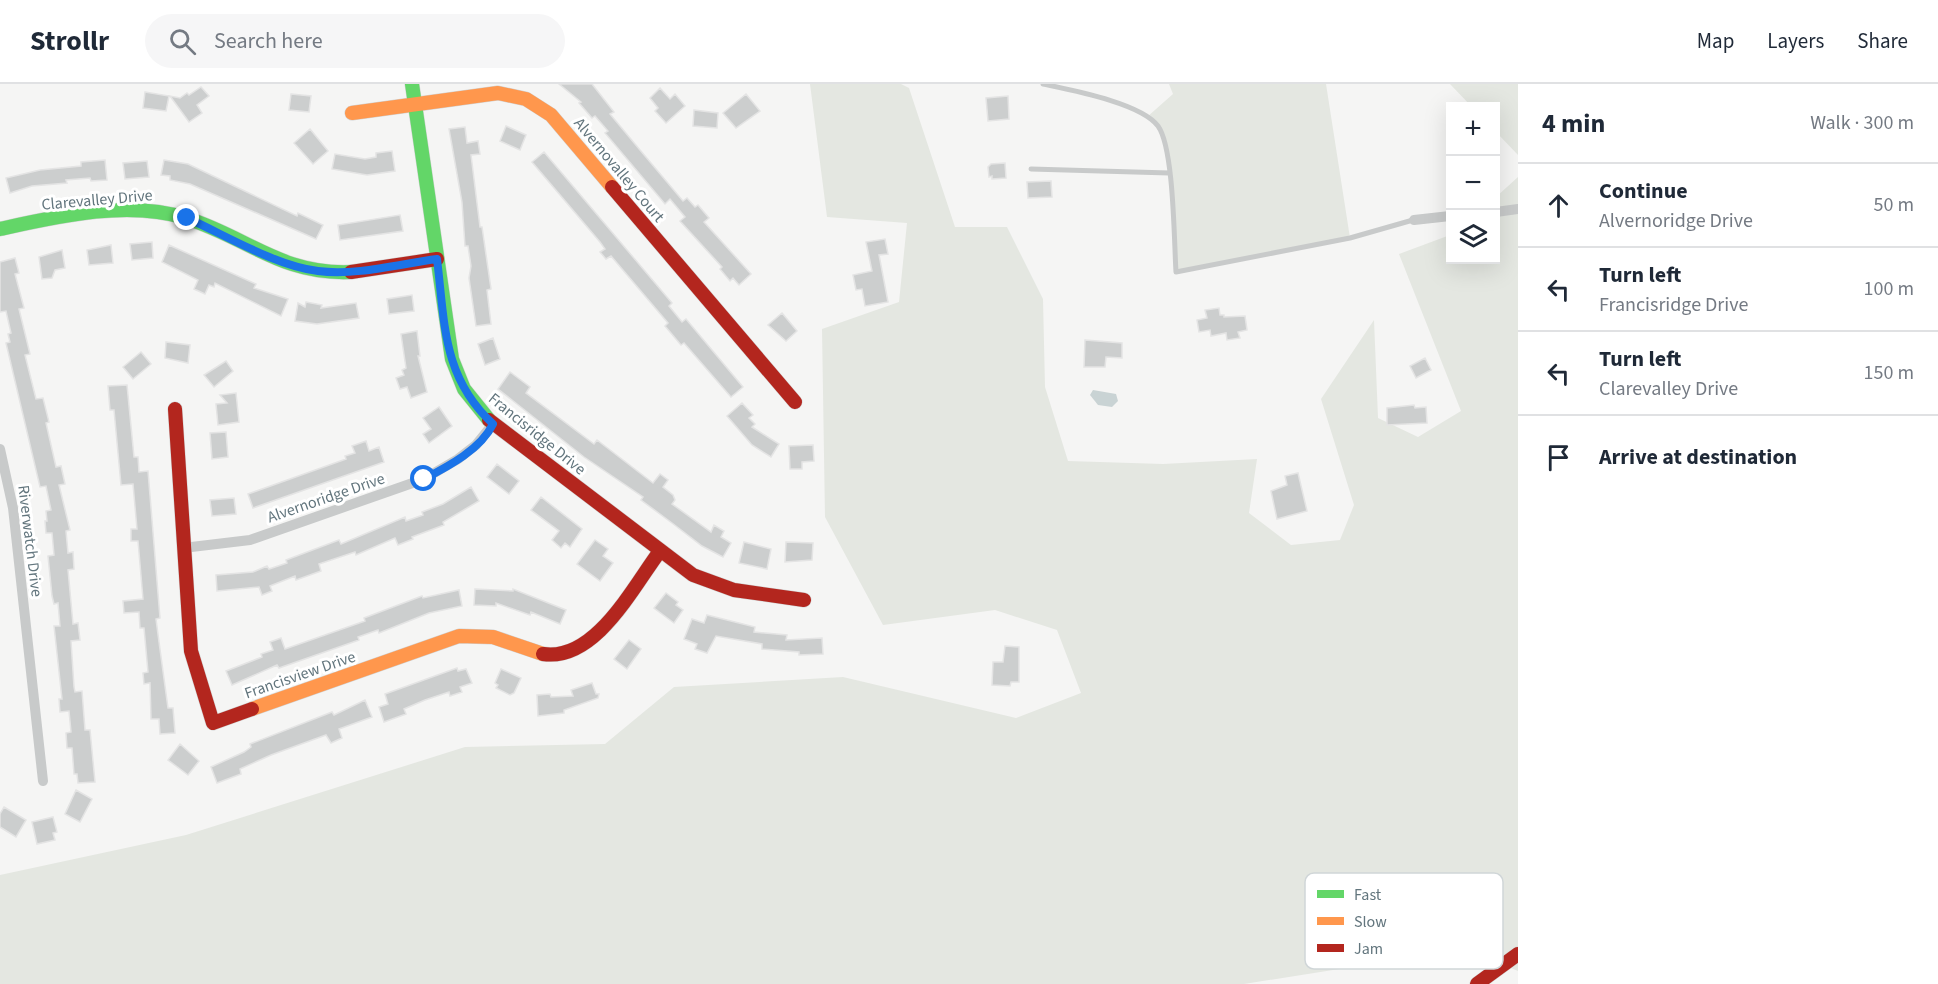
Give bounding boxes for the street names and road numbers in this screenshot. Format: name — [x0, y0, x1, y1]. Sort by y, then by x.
street label: Alvernovalley Court — [569, 113, 670, 228]
street label: Clarevalley Drive — [41, 184, 154, 216]
street label: Francisridge Drive — [484, 388, 590, 480]
street label: Alvernoridge Drive — [264, 468, 388, 528]
street label: Riverwatch Drive — [12, 484, 48, 598]
street label: Francisview Drive — [241, 646, 359, 704]

